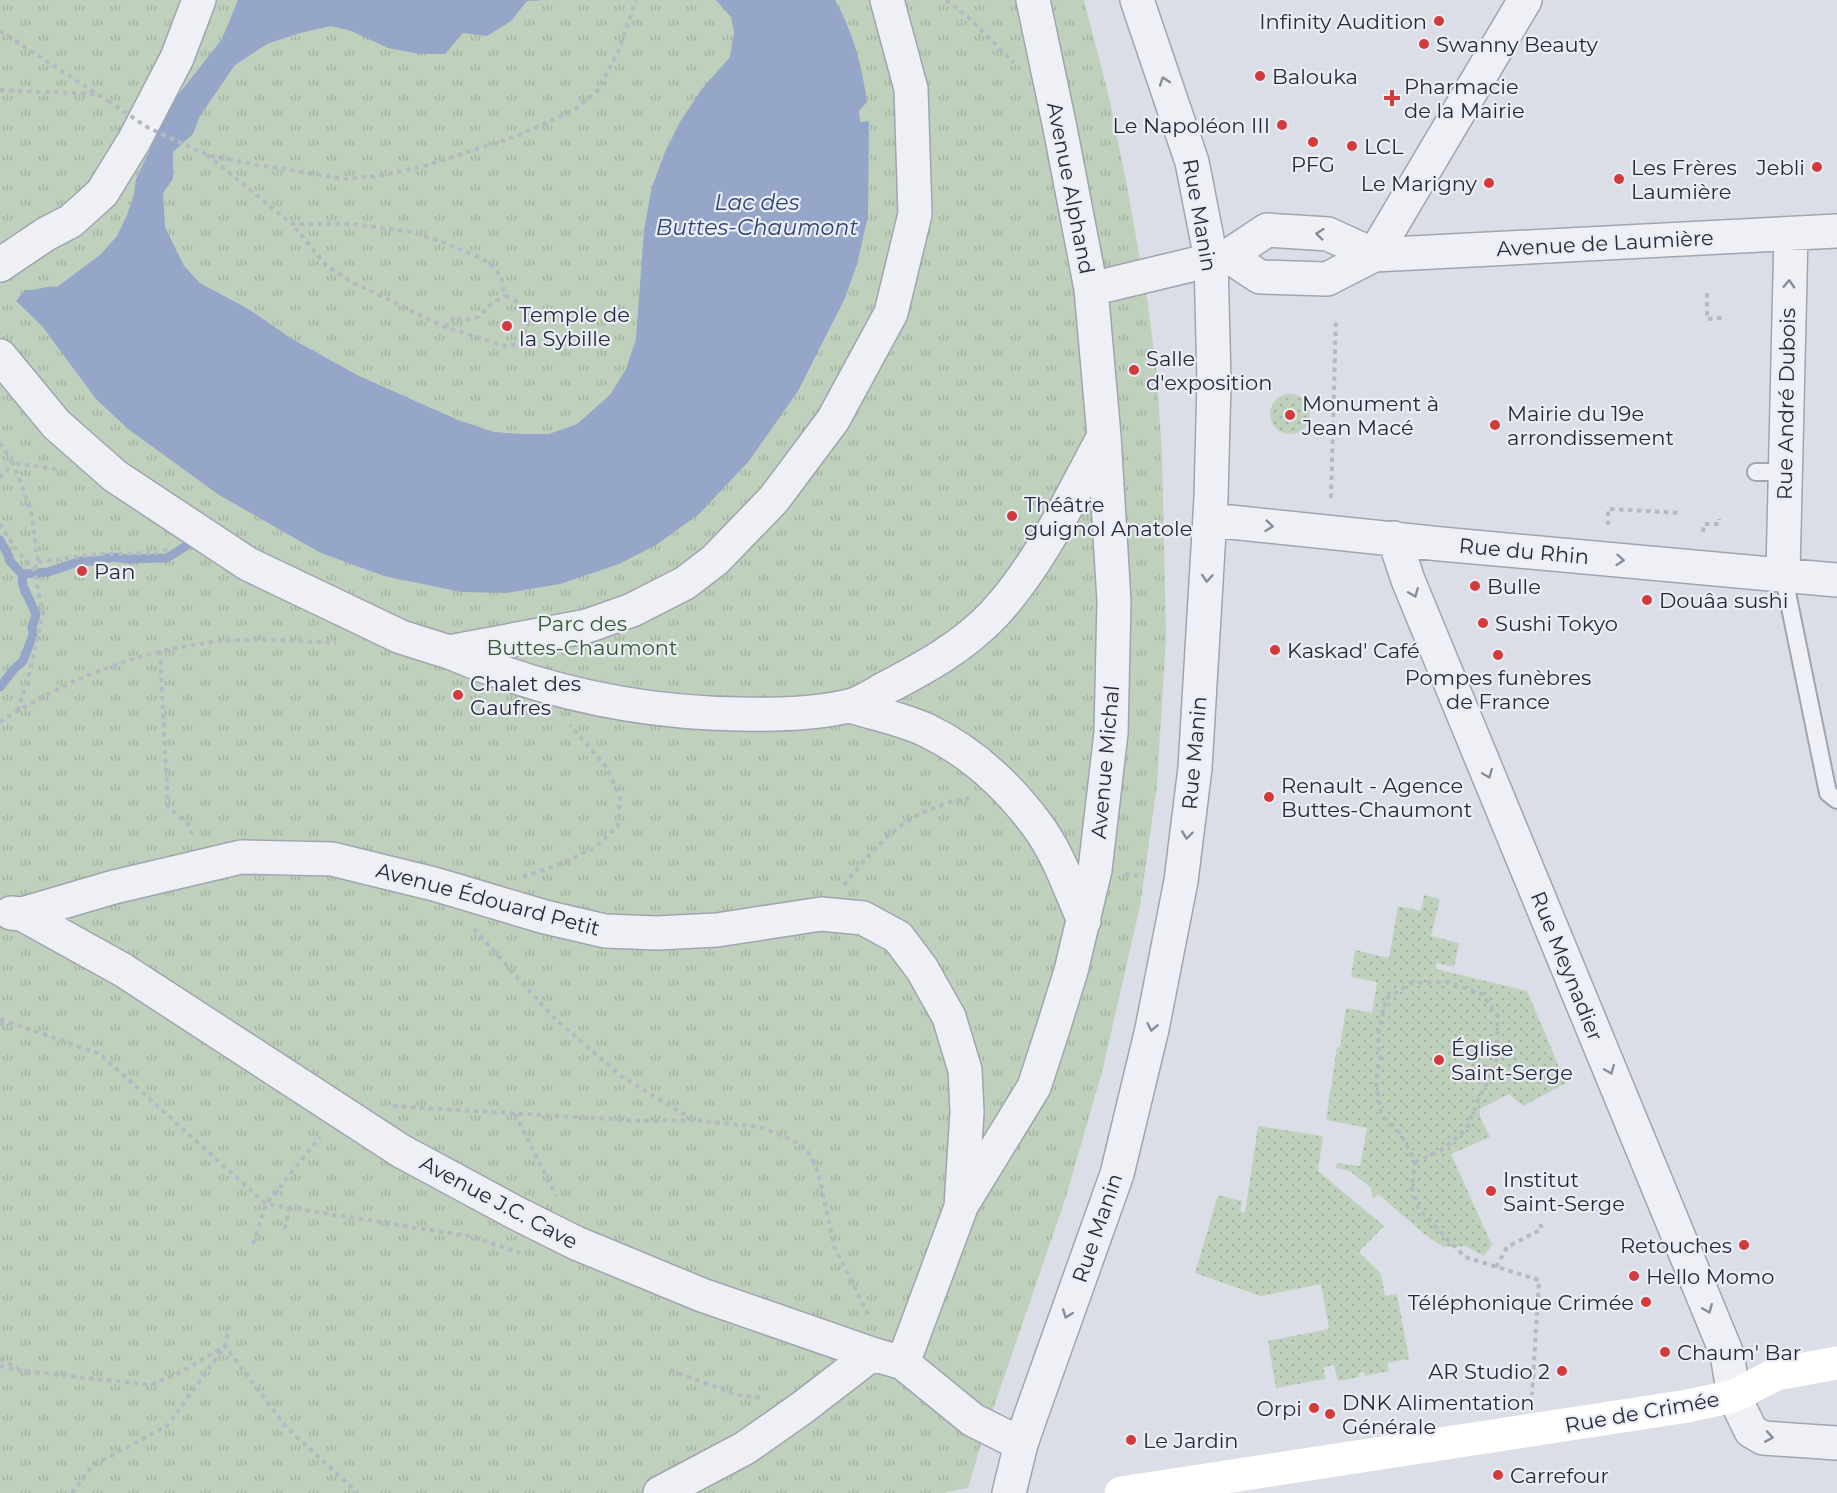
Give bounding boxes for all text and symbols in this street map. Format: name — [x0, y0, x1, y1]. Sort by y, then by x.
place label: Infinity Audition — [1259, 9, 1427, 34]
marker: Infinity Audition — [1432, 14, 1446, 28]
place label: Swanny Beauty — [1436, 32, 1598, 57]
marker: Swanny Beauty — [1417, 37, 1431, 51]
place label: Balouka — [1272, 64, 1358, 89]
marker: Balouka — [1253, 69, 1267, 83]
place label: Pharmacie de la Mairie — [1404, 74, 1525, 123]
one-way arrow — [1159, 76, 1172, 87]
marker: Pharmacie de la Mairie — [1385, 91, 1399, 105]
street label: Avenue Alphand — [1042, 100, 1100, 276]
place label: Le Napoléon III — [1113, 113, 1270, 138]
marker: Le Napoléon III — [1275, 118, 1289, 132]
place label: LCL — [1364, 134, 1404, 159]
marker: PFG — [1306, 135, 1320, 149]
marker: LCL — [1345, 139, 1359, 153]
place label: PFG — [1291, 152, 1335, 177]
place label: Les Frères Laumière — [1631, 155, 1737, 204]
place label: Jebli — [1755, 155, 1805, 180]
street label: Rue Manin — [1178, 157, 1222, 273]
marker: Jebli — [1810, 160, 1824, 174]
place label: Le Marigny — [1361, 171, 1478, 196]
marker: Les Frères Laumière — [1612, 172, 1626, 186]
marker: Le Marigny — [1482, 176, 1496, 190]
water label: Lac des Buttes-Chaumont — [656, 189, 858, 241]
street label: Avenue de Laumière — [1496, 225, 1714, 261]
one-way arrow — [1315, 228, 1324, 241]
one-way arrow — [1783, 279, 1795, 288]
place label: Temple de la Sybille — [519, 302, 630, 351]
street label: Rue André Dubois — [1772, 308, 1800, 500]
marker: Temple de la Sybille — [500, 319, 514, 333]
place label: Salle d'exposition — [1146, 346, 1272, 395]
marker: Salle d'exposition — [1127, 363, 1141, 377]
place label: Monument à Jean Macé — [1301, 391, 1439, 440]
place label: Mairie du 19e arrondissement — [1507, 401, 1674, 450]
marker: Monument à Jean Macé — [1283, 408, 1297, 422]
marker: Mairie du 19e arrondissement — [1488, 418, 1502, 432]
place label: Théâtre guignol Anatole — [1024, 492, 1192, 541]
marker: Théâtre guignol Anatole — [1005, 509, 1019, 523]
one-way arrow — [1264, 519, 1273, 532]
street label: Rue du Rhin — [1458, 533, 1590, 569]
one-way arrow — [1615, 553, 1624, 566]
place label: Pan — [94, 559, 135, 584]
marker: Pan — [75, 564, 89, 578]
one-way arrow — [1201, 573, 1214, 583]
place label: Bulle — [1487, 574, 1541, 599]
marker: Bulle — [1468, 579, 1482, 593]
one-way arrow — [1407, 587, 1419, 598]
place label: Douâa sushi — [1659, 588, 1788, 613]
marker: Douâa sushi — [1640, 593, 1654, 607]
park label: Parc des Buttes-Chaumont — [486, 611, 678, 660]
place label: Sushi Tokyo — [1495, 611, 1618, 636]
marker: Sushi Tokyo — [1476, 616, 1490, 630]
place label: Kaskad' Café — [1287, 638, 1420, 663]
marker: Kaskad' Café — [1268, 643, 1282, 657]
marker: Pompes funèbres de France — [1491, 648, 1505, 662]
place label: Pompes funèbres de France — [1405, 665, 1591, 714]
place label: Chalet des Gaufres — [470, 671, 581, 720]
street label: Avenue Michal — [1086, 684, 1124, 840]
marker: Chalet des Gaufres — [451, 688, 465, 702]
street label: Rue Manin — [1177, 695, 1211, 811]
one-way arrow — [1481, 767, 1493, 778]
place label: Renault - Agence Buttes-Chaumont — [1281, 773, 1472, 822]
marker: Renault - Agence Buttes-Chaumont — [1262, 790, 1276, 804]
one-way arrow — [1181, 830, 1193, 840]
street label: Avenue Édouard Petit — [373, 857, 603, 941]
street label: Rue Meynadier — [1526, 888, 1608, 1044]
one-way arrow — [1146, 1022, 1159, 1032]
place label: Église Saint-Serge — [1451, 1036, 1573, 1085]
marker: Église Saint-Serge — [1432, 1053, 1446, 1067]
one-way arrow — [1603, 1064, 1615, 1075]
street label: Avenue J.C. Cave — [416, 1150, 582, 1254]
place label: Institut Saint-Serge — [1503, 1167, 1625, 1216]
street label: Rue Manin — [1067, 1170, 1127, 1286]
marker: Institut Saint-Serge — [1484, 1184, 1498, 1198]
place label: Retouches — [1620, 1233, 1732, 1258]
marker: Retouches — [1737, 1238, 1751, 1252]
place label: Hello Momo — [1646, 1264, 1774, 1289]
marker: Hello Momo — [1627, 1269, 1641, 1283]
place label: Téléphonique Crimée — [1408, 1290, 1634, 1315]
marker: Téléphonique Crimée — [1639, 1295, 1653, 1309]
one-way arrow — [1701, 1303, 1713, 1314]
one-way arrow — [1062, 1308, 1075, 1319]
place label: Chaum' Bar — [1677, 1340, 1801, 1365]
marker: Chaum' Bar — [1658, 1345, 1672, 1359]
place label: AR Studio 2 — [1428, 1359, 1550, 1384]
marker: AR Studio 2 — [1555, 1364, 1569, 1378]
street label: Rue de Crimée — [1563, 1386, 1721, 1438]
place label: DNK Alimentation Générale — [1342, 1390, 1534, 1439]
place label: Orpi — [1256, 1396, 1302, 1421]
marker: Orpi — [1307, 1401, 1321, 1415]
marker: DNK Alimentation Générale — [1323, 1407, 1337, 1421]
place label: Le Jardin — [1143, 1428, 1239, 1453]
one-way arrow — [1764, 1430, 1774, 1443]
marker: Le Jardin — [1124, 1433, 1138, 1447]
place label: Carrefour — [1510, 1463, 1609, 1488]
marker: Carrefour — [1491, 1468, 1505, 1482]

